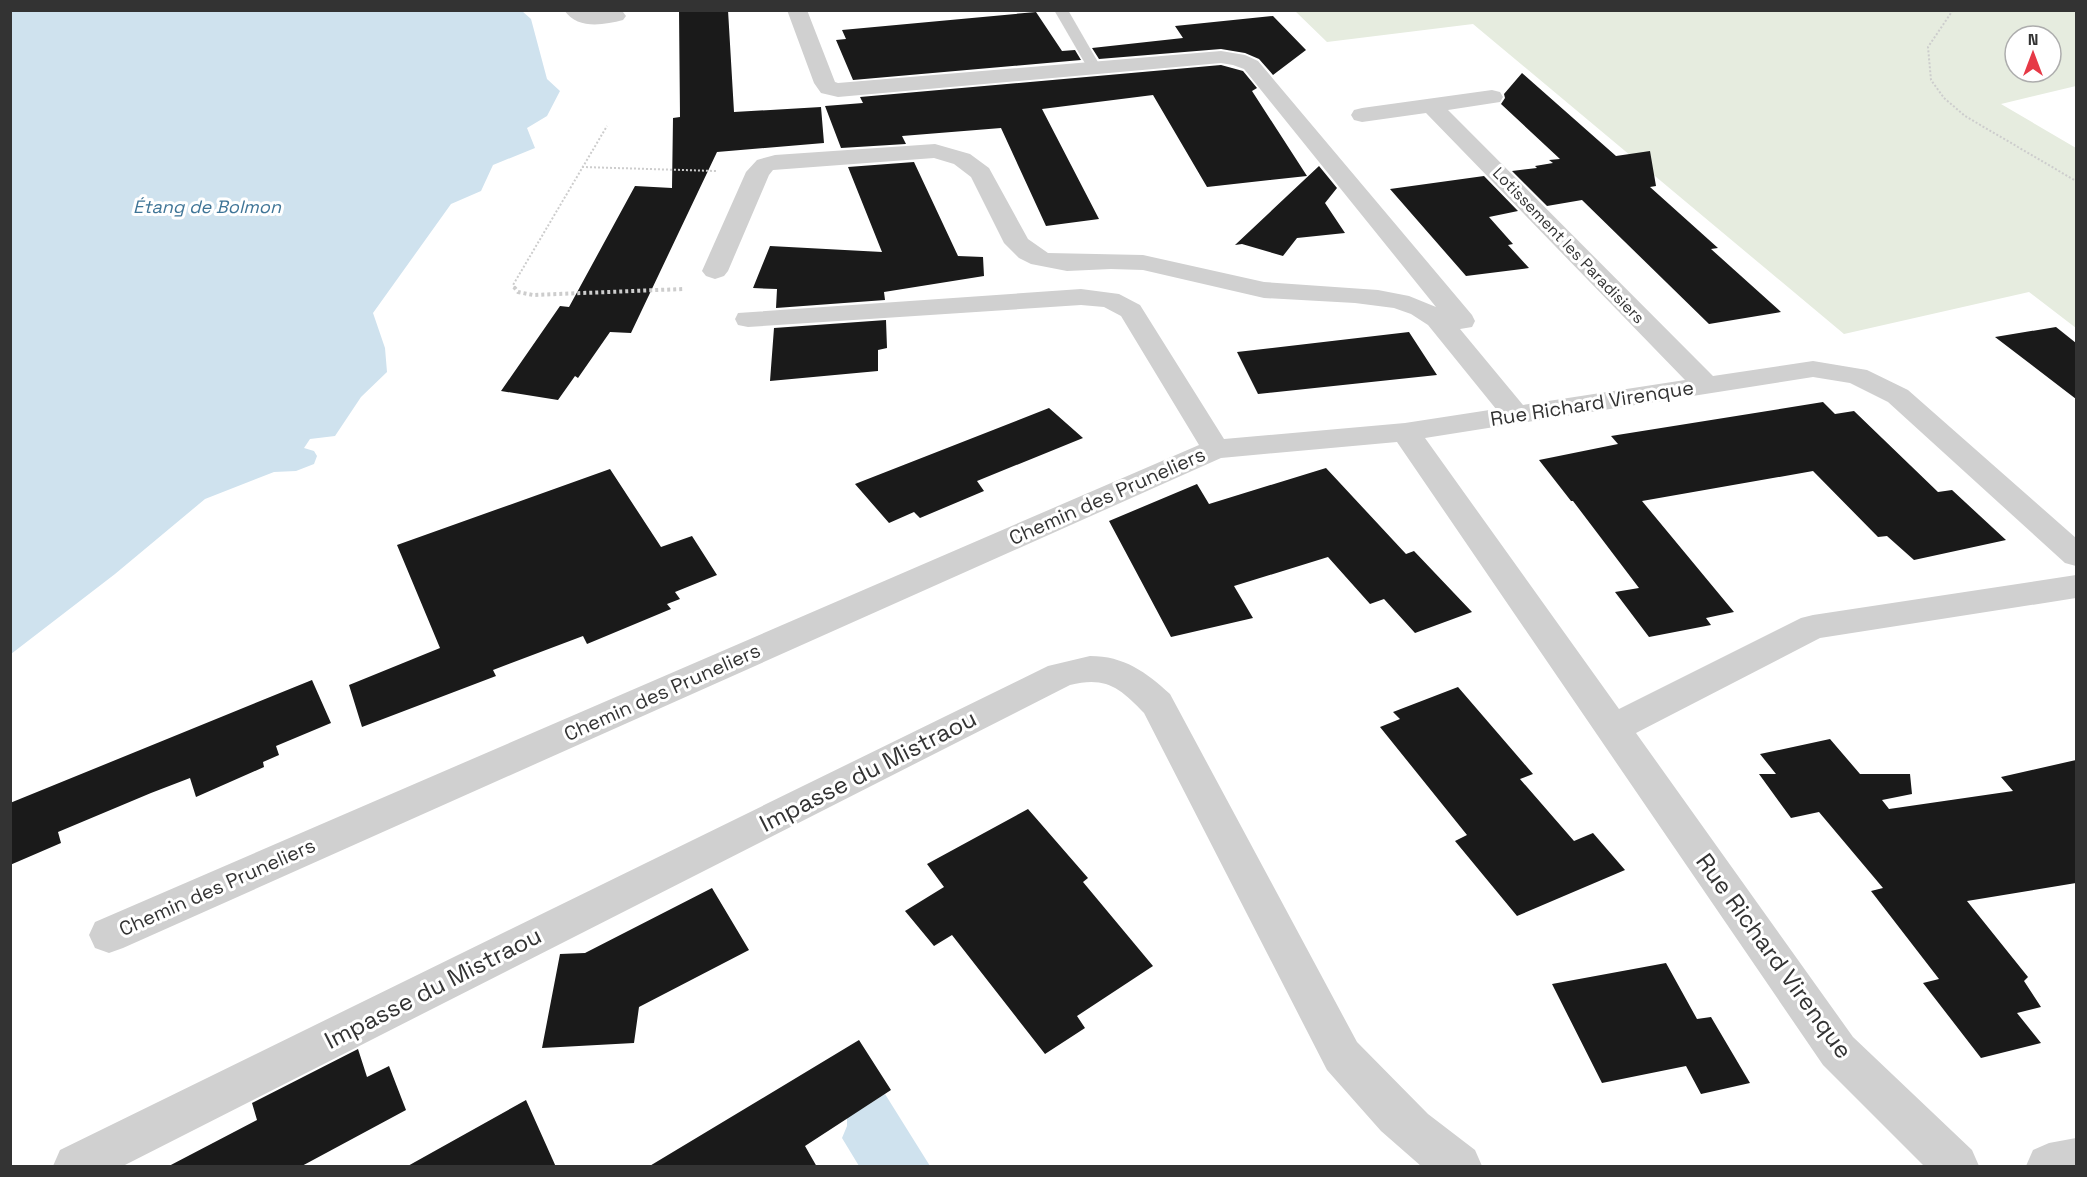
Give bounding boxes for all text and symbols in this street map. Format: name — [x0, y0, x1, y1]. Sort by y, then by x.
north arrow — [2003, 24, 2063, 84]
text: N — [2028, 29, 2038, 50]
street label: Lotissement les Paradisiers — [1488, 163, 1649, 328]
water label: Étang de Bolmon — [133, 195, 282, 218]
street label: Rue Richard Virenque — [1488, 374, 1696, 432]
street label: Chemin des Pruneliers — [1005, 441, 1209, 551]
street label: Chemin des Pruneliers — [560, 637, 764, 747]
street label: Impasse du Mistraou — [754, 702, 981, 839]
street label: Chemin des Pruneliers — [115, 832, 319, 942]
street label: Rue Richard Virenque — [1689, 847, 1859, 1065]
street label: Impasse du Mistraou — [319, 919, 546, 1056]

